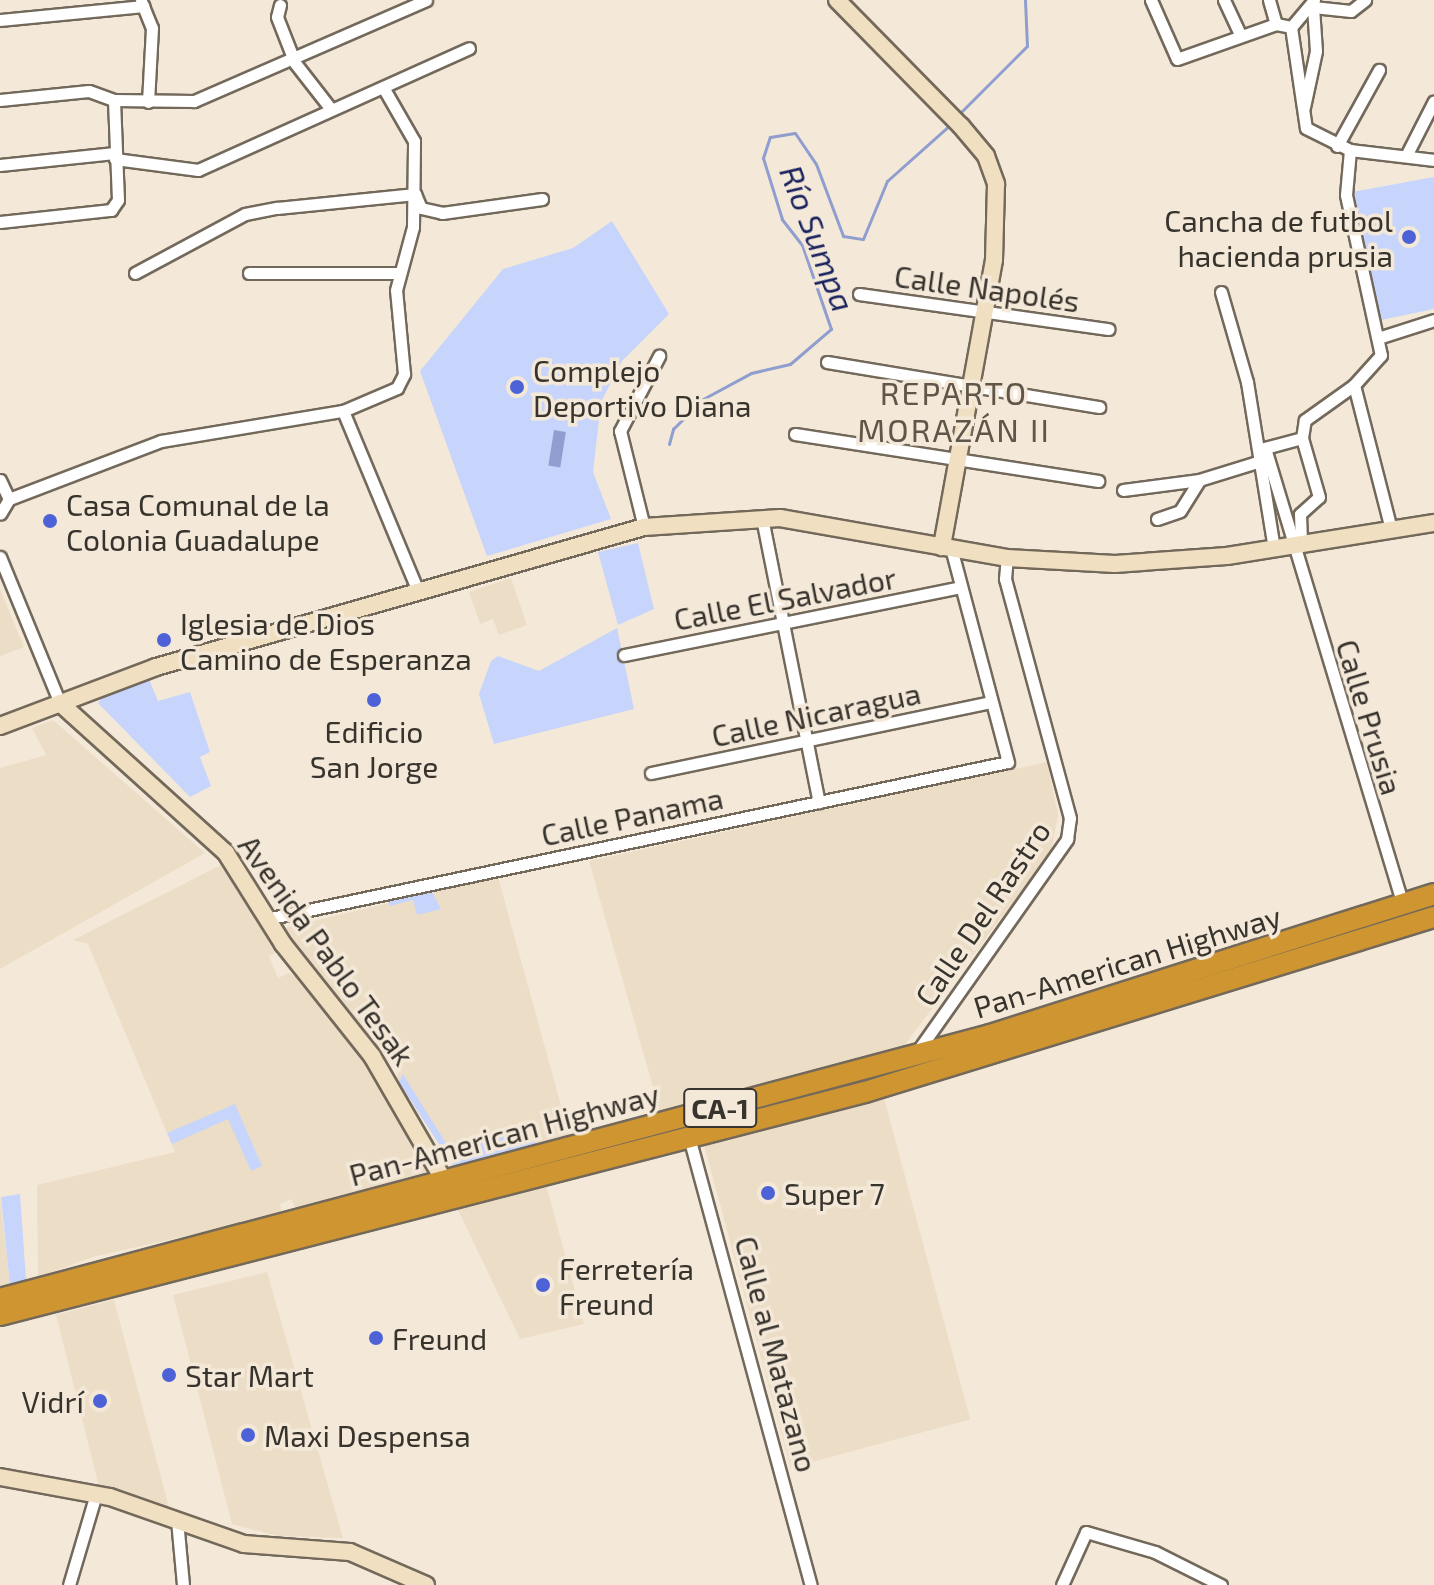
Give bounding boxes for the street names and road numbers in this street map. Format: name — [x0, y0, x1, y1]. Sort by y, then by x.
street label: Calle Napolés — [892, 257, 1082, 319]
street label: Calle El Salvador — [670, 559, 900, 637]
street label: Calle Prusia — [1329, 635, 1411, 799]
street label: Calle Nicaragua — [708, 674, 924, 754]
street label: Calle Panama — [538, 779, 726, 853]
street label: Calle Del Rastro — [907, 813, 1057, 1013]
street label: Avenida Pablo Tesak — [231, 828, 423, 1072]
street label: Pan-American Highway — [969, 897, 1285, 1025]
street label: Pan-American Highway — [345, 1075, 663, 1193]
road number: CA-1 — [682, 1084, 758, 1132]
street label: Calle al Matazano — [728, 1232, 826, 1476]

